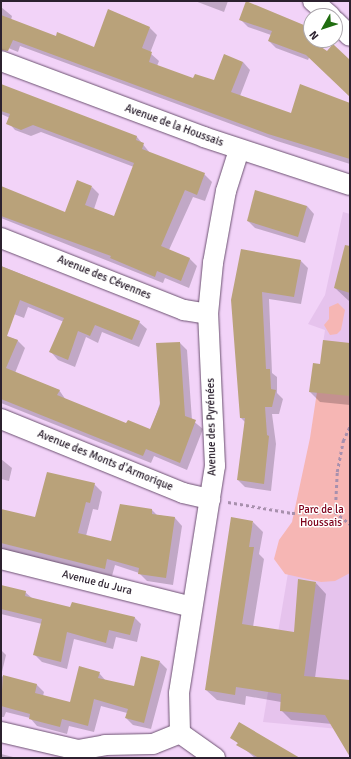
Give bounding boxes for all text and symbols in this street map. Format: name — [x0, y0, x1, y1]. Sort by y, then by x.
north arrow — [303, 8, 343, 48]
text: N — [307, 28, 322, 42]
street label: Avenue de la Houssais — [123, 102, 225, 150]
street label: Avenue des Cévennes — [55, 253, 153, 303]
street label: Avenue des Pyrénées — [205, 378, 219, 476]
street label: Avenue des Monts d'Armorique — [35, 428, 175, 494]
park label: Parc de la Houssais — [298, 504, 344, 530]
street label: Avenue du Jura — [61, 568, 133, 598]

